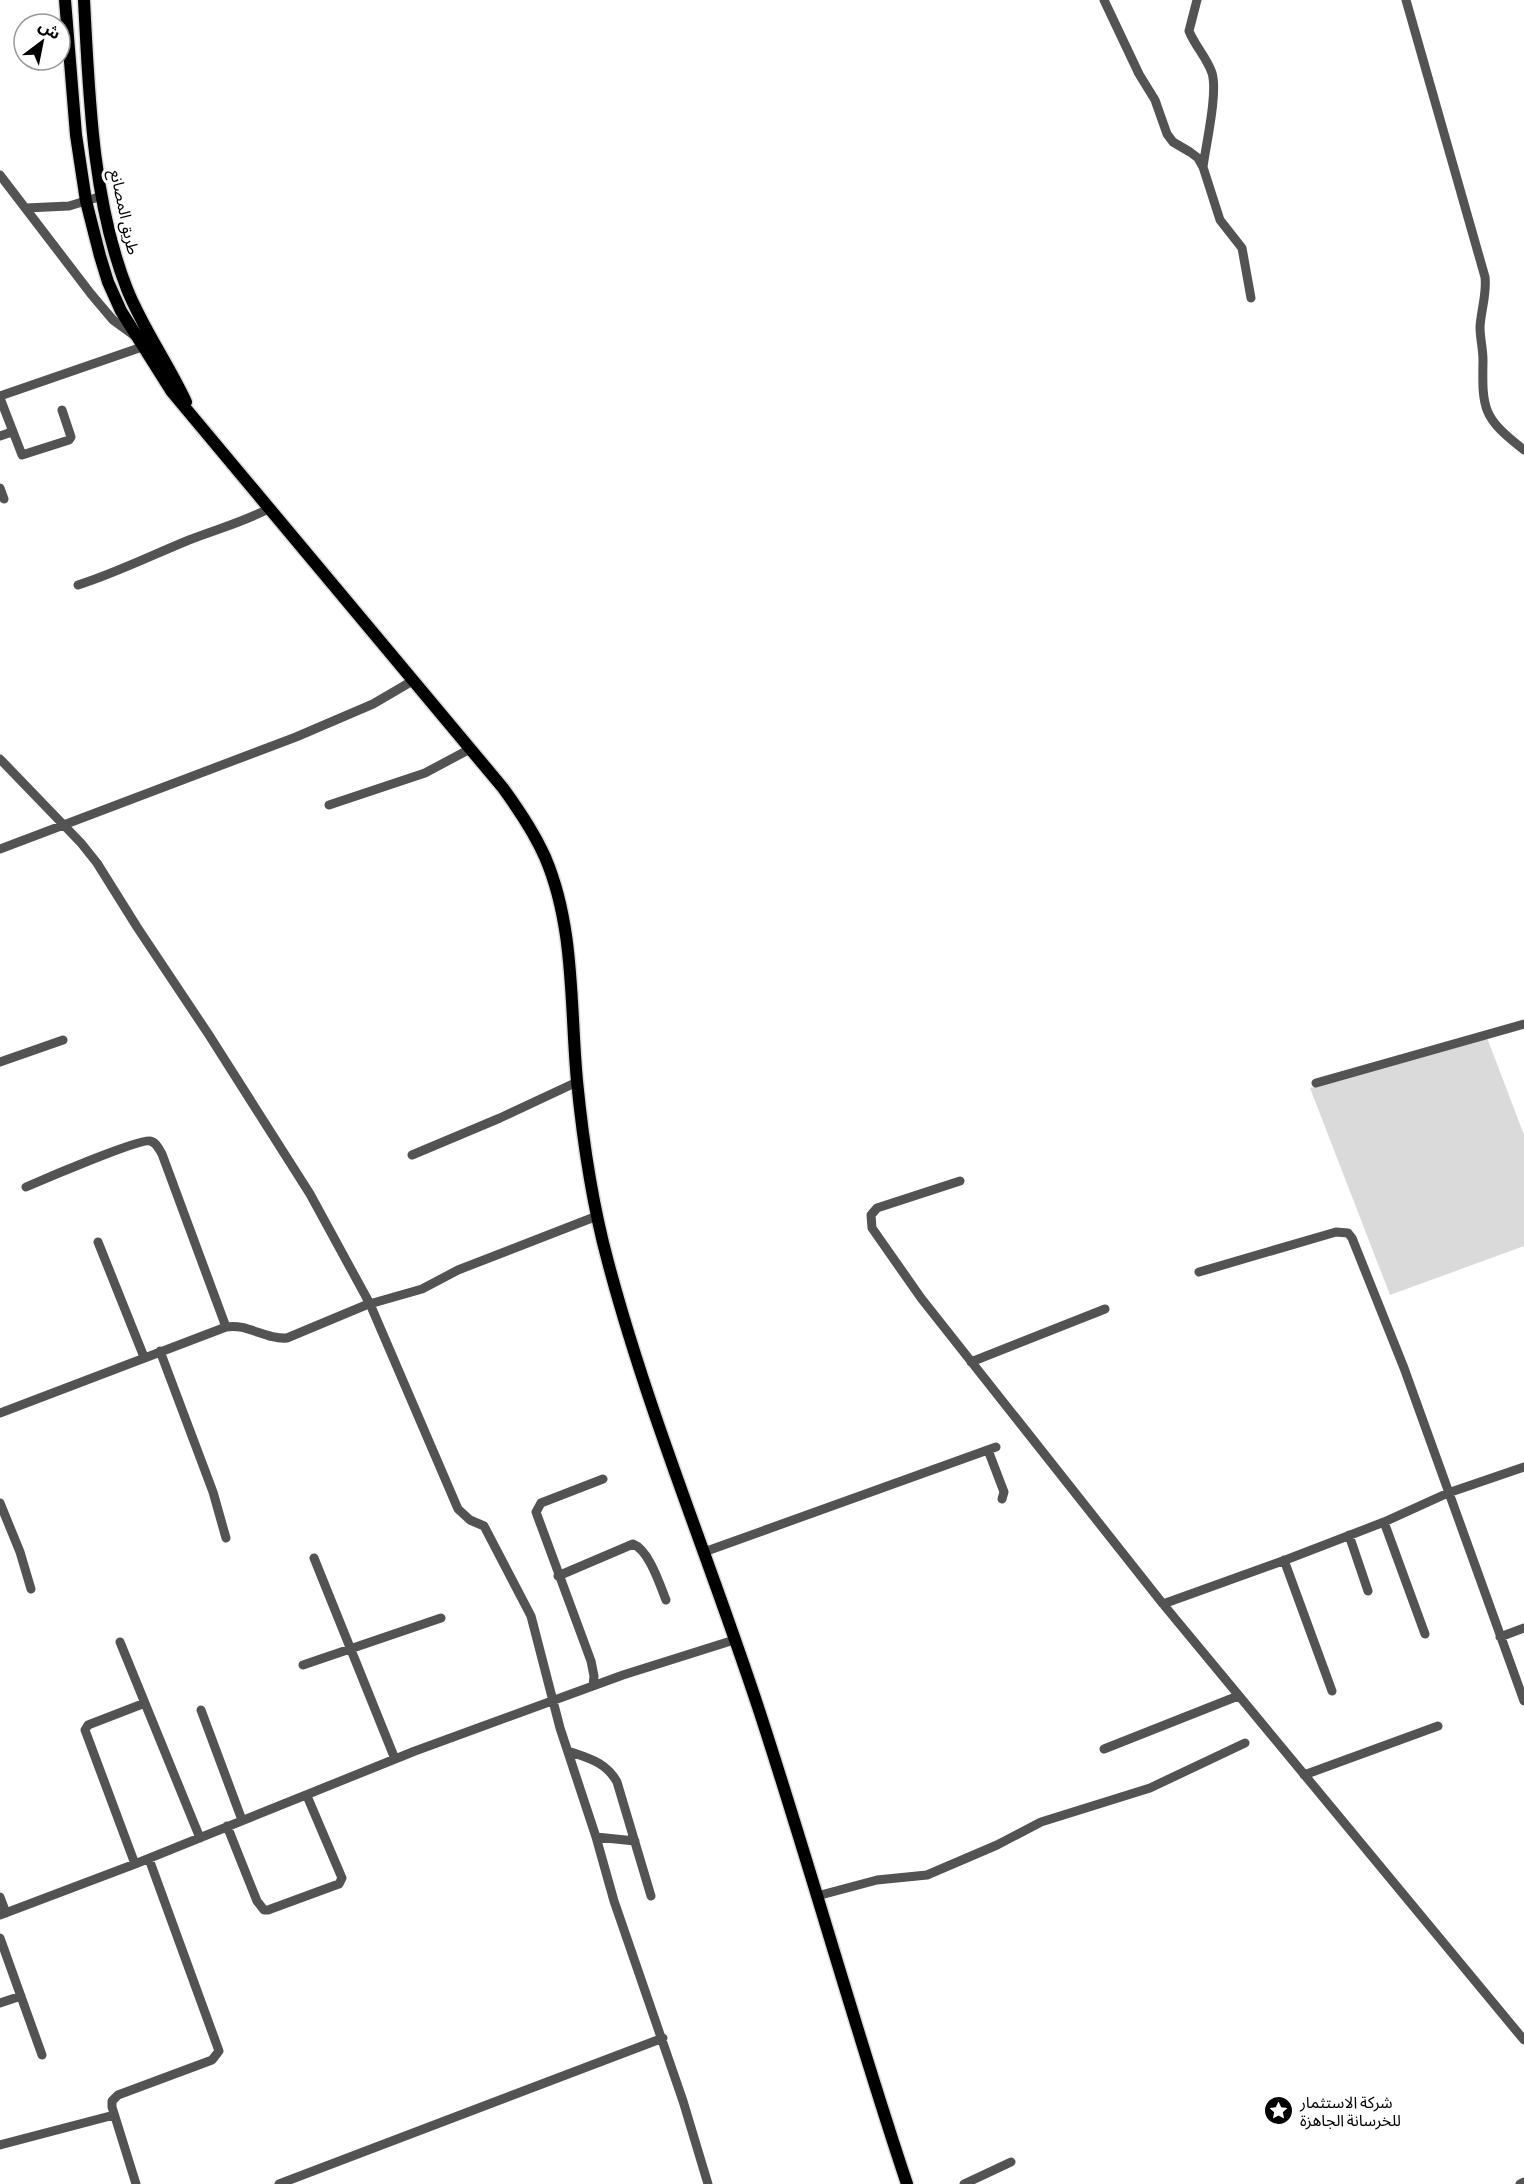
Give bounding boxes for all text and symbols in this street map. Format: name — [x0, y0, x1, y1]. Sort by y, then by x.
north arrow — [12, 12, 72, 72]
text: ش — [35, 17, 64, 44]
street label: طريق المصانع — [103, 168, 142, 257]
place label: شركة الاستثمار للخرسانة الجاهزة — [1299, 2094, 1401, 2131]
place icon: شركة الاستثمار للخرسانة الجاهزة — [1263, 2095, 1295, 2127]

